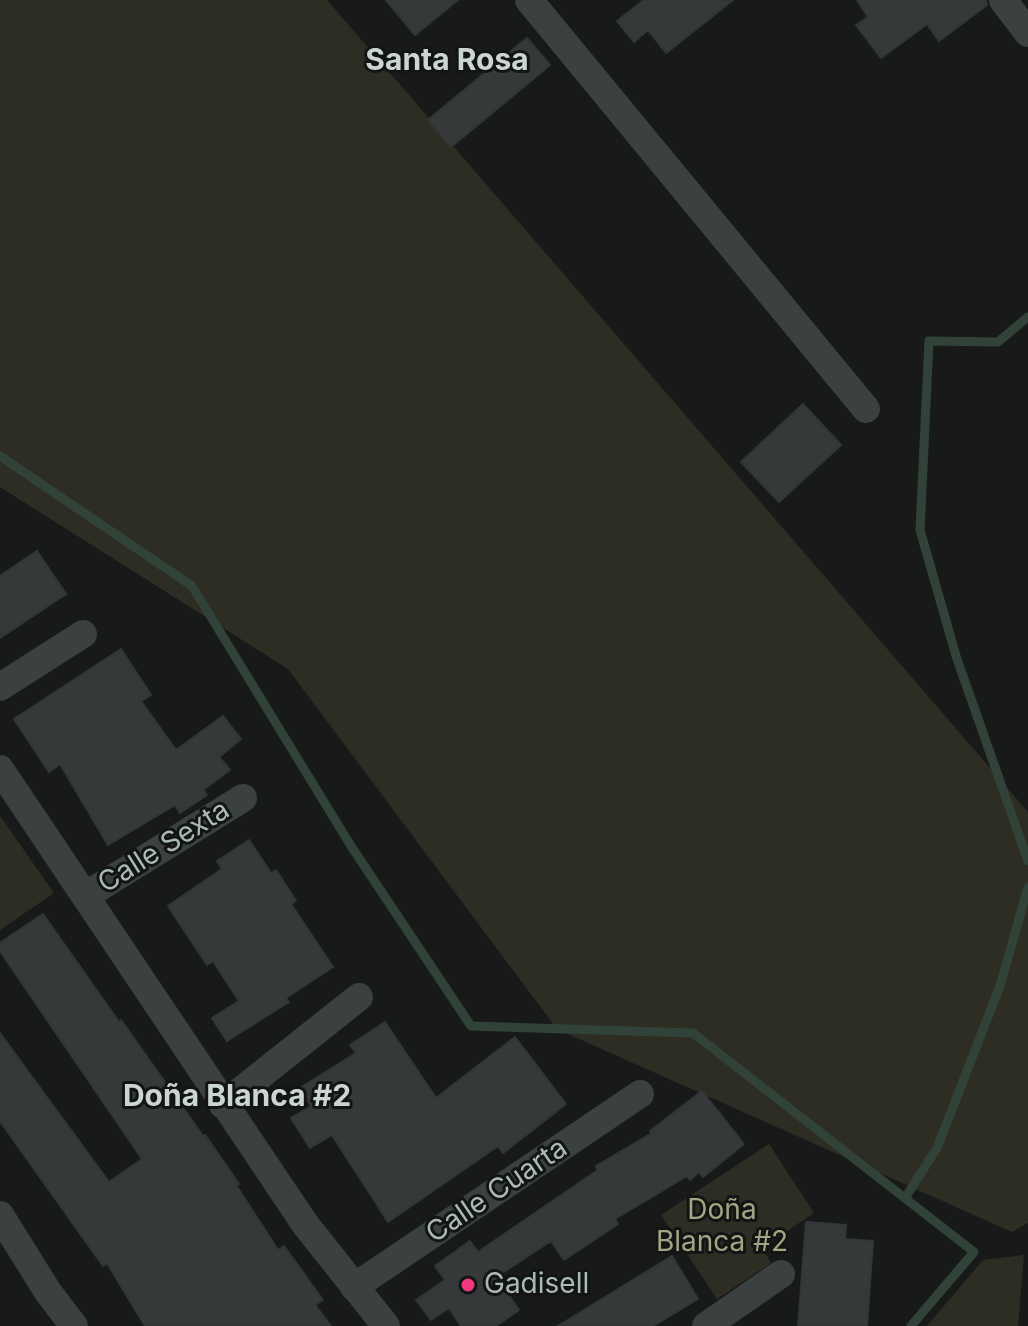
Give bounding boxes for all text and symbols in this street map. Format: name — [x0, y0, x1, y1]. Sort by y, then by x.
district label: Santa Rosa — [365, 43, 529, 79]
street label: Calle Sexta — [92, 793, 236, 901]
district label: Doña Blanca #2 — [123, 1079, 351, 1115]
street label: Calle Cuarta — [420, 1132, 574, 1250]
park label: Doña Blanca #2 — [656, 1194, 788, 1260]
place label: Gadisell — [484, 1268, 589, 1302]
marker: Gadisell — [459, 1276, 477, 1294]

